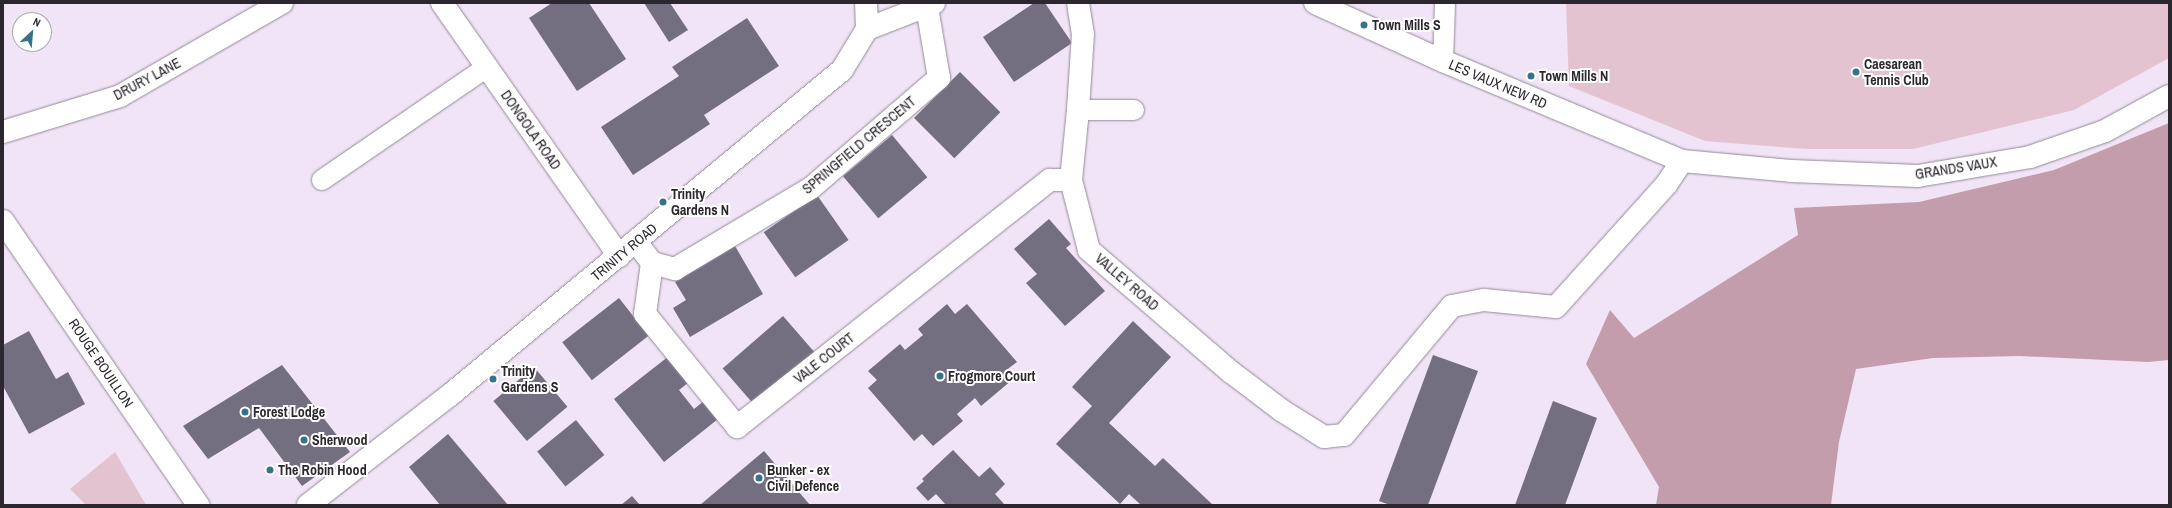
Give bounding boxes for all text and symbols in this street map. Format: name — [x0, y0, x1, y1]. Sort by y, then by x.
north arrow — [12, 12, 52, 52]
text: N — [31, 14, 43, 30]
place label: Town Mills S — [1372, 17, 1441, 33]
marker: Town Mills S — [1359, 20, 1369, 30]
street label: DRURY LANE — [110, 54, 184, 104]
street label: LES VAUX NEW RD — [1446, 56, 1550, 112]
place label: Caesarean Tennis Club — [1864, 56, 1929, 88]
marker: Caesarean Tennis Club — [1851, 67, 1861, 77]
place label: Town Mills N — [1539, 68, 1608, 84]
marker: Town Mills N — [1526, 71, 1536, 81]
street label: DONGOLA ROAD — [497, 87, 565, 173]
street label: SPRINGFIELD CRESCENT — [799, 93, 919, 197]
street label: GRANDS VAUX — [1914, 153, 1998, 183]
place label: Trinity Gardens N — [671, 186, 729, 218]
marker: Trinity Gardens N — [658, 197, 668, 207]
street label: TRINITY ROAD — [588, 220, 660, 284]
street label: VALLEY ROAD — [1092, 250, 1162, 314]
street label: ROUGE BOUILLON — [65, 315, 137, 411]
street label: VALE COURT — [790, 329, 858, 387]
place label: Trinity Gardens S — [501, 363, 558, 396]
place label: Frogmore Court — [948, 368, 1035, 384]
marker: Frogmore Court — [935, 371, 945, 381]
marker: Trinity Gardens S — [488, 374, 498, 384]
place label: Forest Lodge — [253, 404, 325, 420]
marker: Forest Lodge — [240, 407, 250, 417]
place label: Sherwood — [312, 432, 367, 448]
marker: Sherwood — [299, 435, 309, 445]
place label: The Robin Hood — [278, 462, 367, 478]
place label: Bunker - ex Civil Defence — [767, 462, 839, 494]
marker: The Robin Hood — [265, 465, 275, 475]
marker: Bunker - ex Civil Defence — [754, 473, 764, 483]

